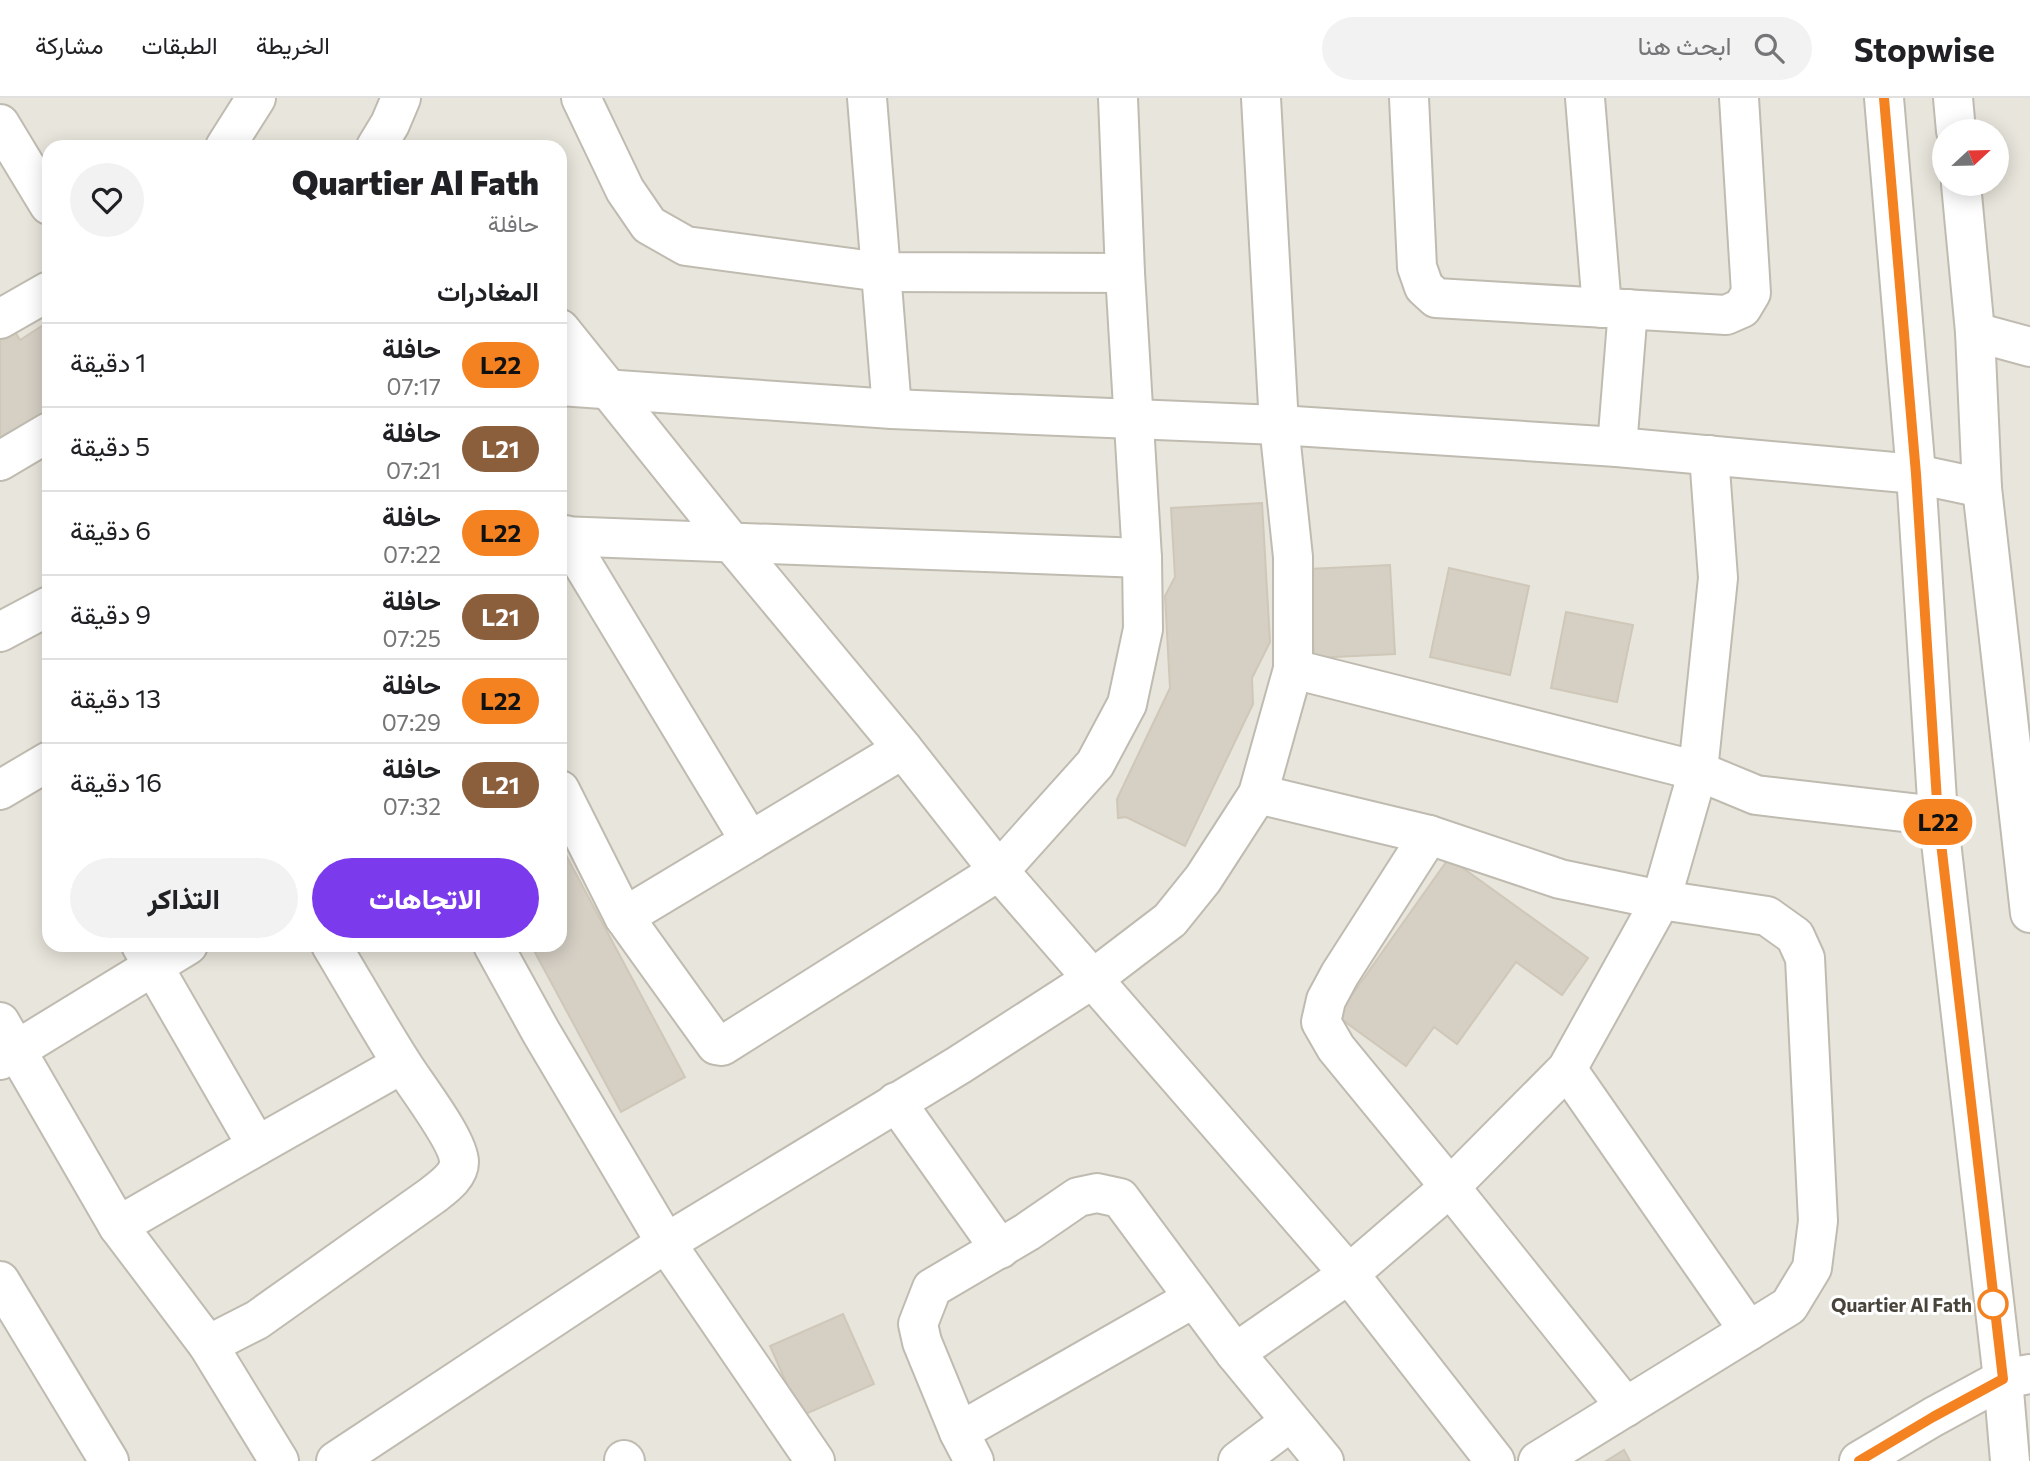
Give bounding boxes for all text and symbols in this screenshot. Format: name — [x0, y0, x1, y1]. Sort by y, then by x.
search box — [1322, 17, 1812, 80]
text: Stopwise — [1854, 28, 1995, 69]
text: ابحث هنا — [1637, 29, 1732, 60]
icon: search — [1750, 29, 1788, 67]
text: مشاركة — [35, 30, 103, 59]
text: الطبقات — [141, 30, 218, 59]
text: الخريطة — [256, 30, 330, 59]
north arrow — [1932, 119, 2009, 196]
map controls — [1932, 119, 2009, 196]
text: Quartier Al Fath — [292, 161, 539, 202]
button: heart — [70, 163, 144, 237]
text: حافلة — [488, 209, 539, 237]
text: المغادرات — [437, 275, 539, 306]
text: حافلة — [382, 332, 441, 363]
text: 1 دقيقة — [70, 346, 146, 377]
text: L22 — [480, 350, 521, 379]
text: 07:17 — [387, 372, 441, 400]
text: حافلة — [382, 416, 441, 447]
text: 5 دقيقة — [70, 430, 150, 461]
text: L21 — [481, 434, 520, 463]
text: 07:21 — [386, 456, 441, 484]
text: حافلة — [382, 500, 441, 531]
text: 6 دقيقة — [70, 514, 151, 545]
text: L22 — [480, 518, 521, 547]
text: 07:22 — [383, 540, 441, 568]
text: حافلة — [382, 584, 441, 615]
text: 9 دقيقة — [70, 598, 151, 629]
text: L21 — [481, 602, 520, 631]
text: 07:25 — [383, 624, 441, 652]
text: حافلة — [382, 668, 441, 699]
text: 13 دقيقة — [70, 682, 161, 713]
text: L22 — [480, 686, 521, 715]
text: 07:29 — [382, 708, 441, 736]
text: حافلة — [382, 752, 441, 783]
text: 16 دقيقة — [70, 766, 162, 797]
text: L21 — [481, 770, 520, 799]
text: 07:32 — [383, 792, 441, 820]
line badge: L22 — [1898, 799, 1978, 845]
text: L22 — [1917, 807, 1959, 836]
button: التذاكر — [70, 858, 298, 938]
button: الاتجاهات — [312, 858, 539, 938]
marker: Quartier Al Fath — [1978, 1289, 2008, 1319]
place label: Quartier Al Fath — [1831, 1293, 1972, 1316]

